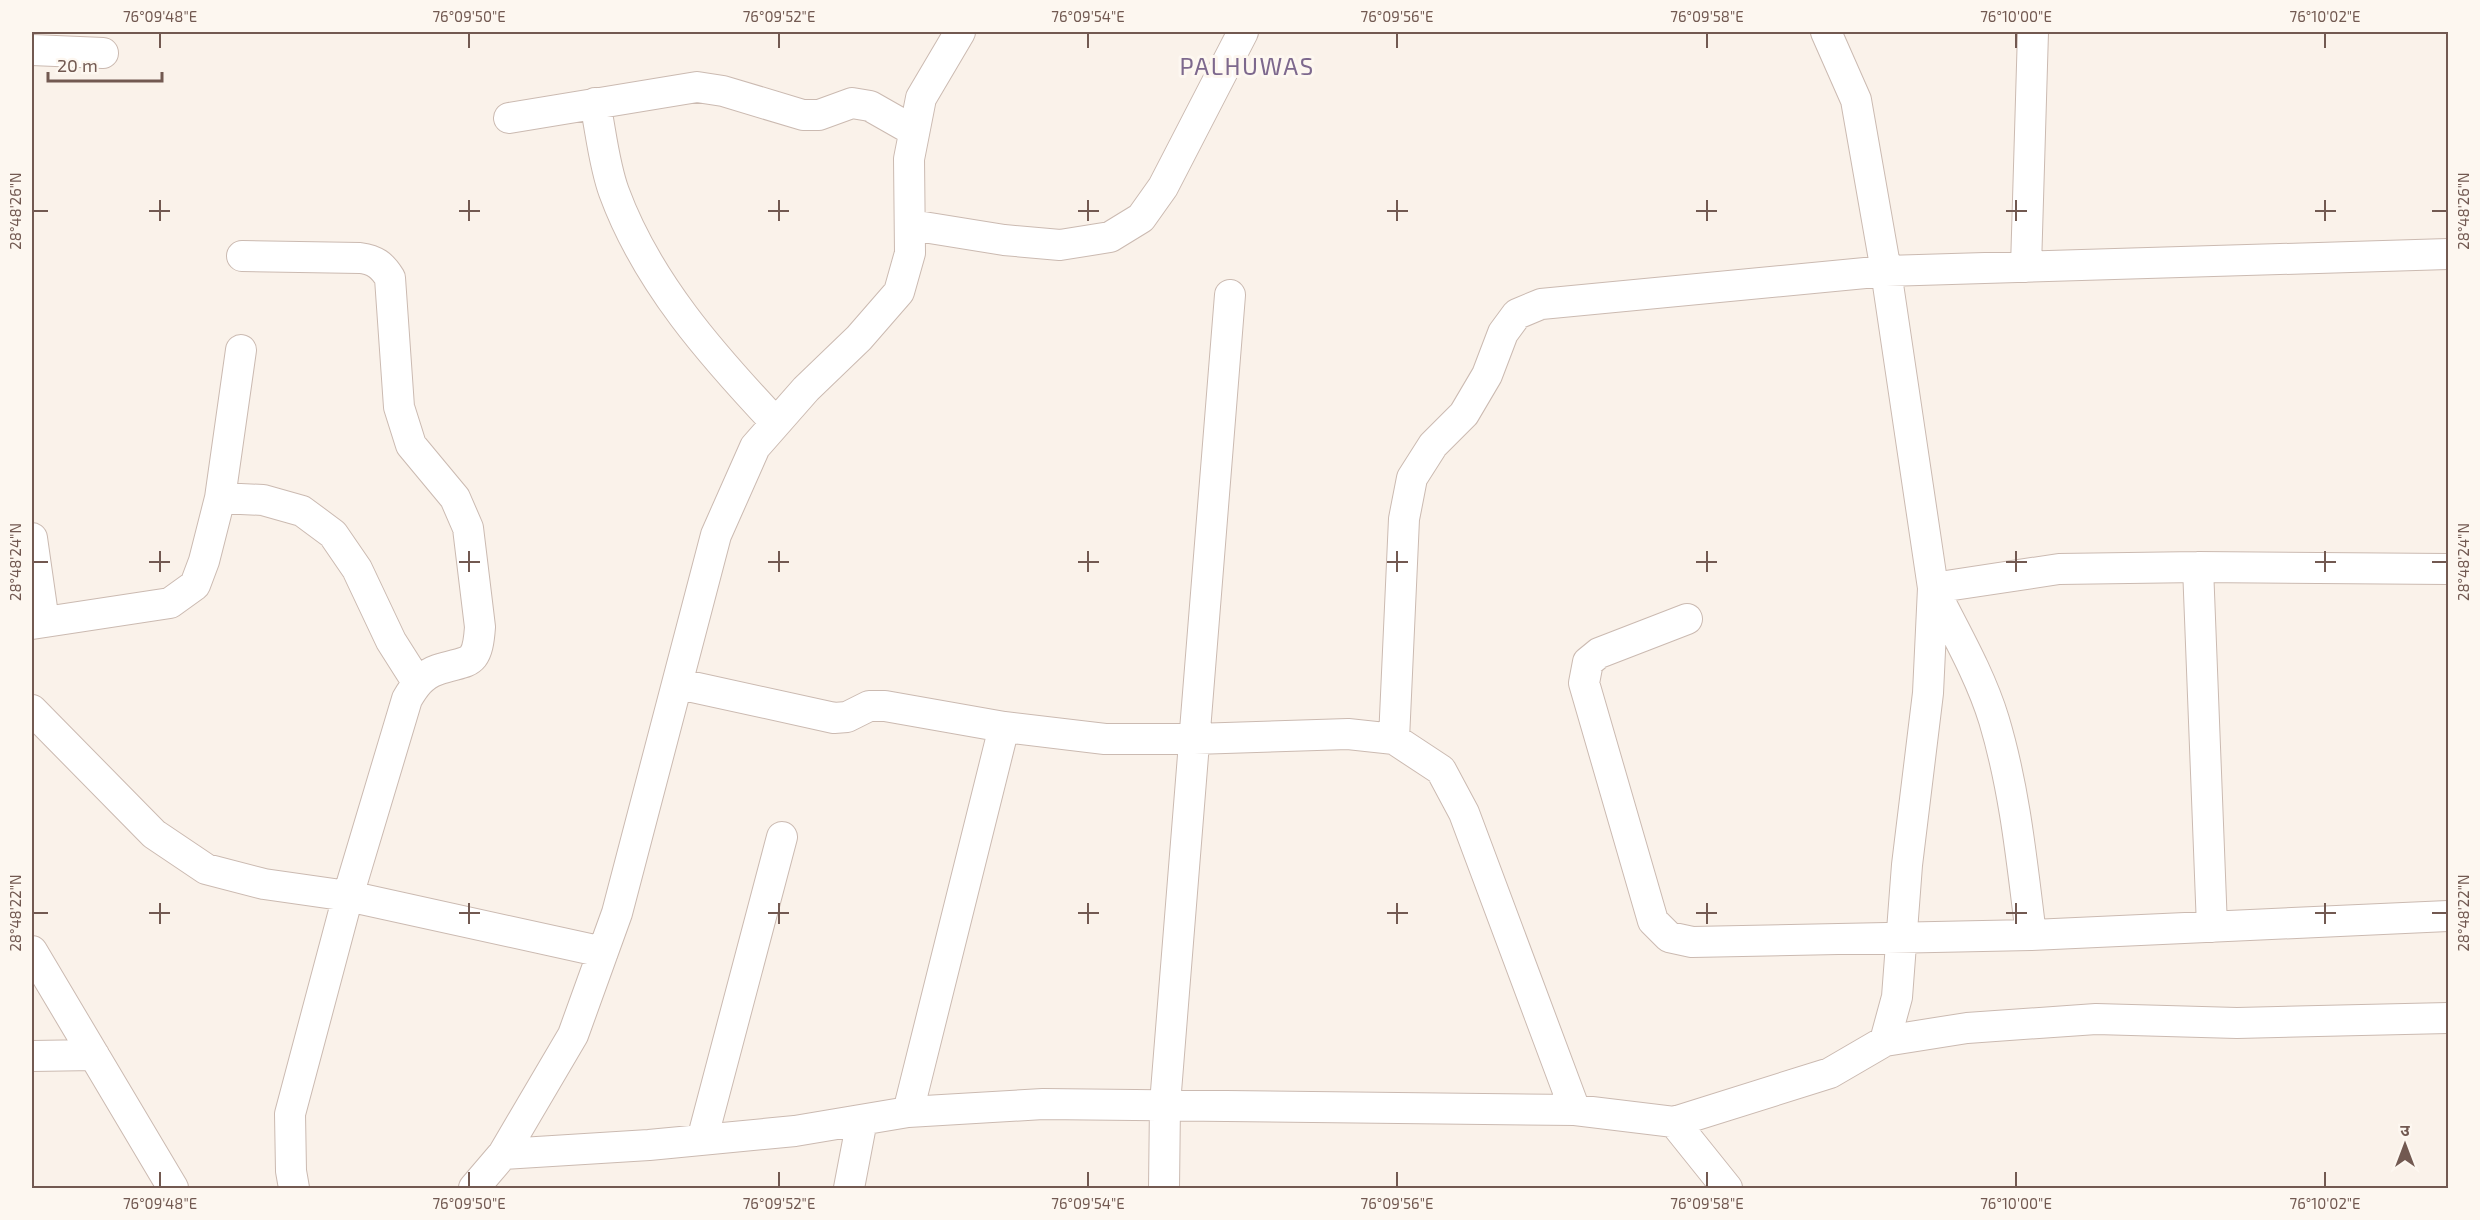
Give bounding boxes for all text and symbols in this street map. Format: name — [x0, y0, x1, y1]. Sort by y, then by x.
text: 76°09'48"E — [123, 7, 197, 25]
text: 76°09'50"E — [432, 7, 506, 25]
text: 76°09'52"E — [743, 7, 815, 25]
text: 76°09'54"E — [1051, 7, 1125, 25]
text: 76°09'56"E — [1361, 7, 1433, 25]
text: 76°09'58"E — [1670, 7, 1744, 25]
text: 76°10'00"E — [1980, 7, 2052, 25]
text: 76°10'02"E — [2289, 7, 2361, 25]
scale bar — [48, 45, 162, 83]
district label: PALHUWAS — [1179, 51, 1315, 80]
text: 20 m — [57, 54, 98, 76]
text: 28°48'26"N — [6, 172, 24, 250]
text: 28°48'26"N — [2454, 172, 2472, 250]
text: 28°48'24"N — [6, 523, 24, 601]
text: 28°48'24"N — [2454, 523, 2472, 601]
text: 28°48'22"N — [6, 874, 24, 952]
text: 28°48'22"N — [2454, 874, 2472, 952]
north arrow — [2375, 1115, 2435, 1175]
text: उ — [2400, 1120, 2410, 1139]
text: 76°09'48"E — [123, 1194, 197, 1212]
text: 76°09'50"E — [432, 1194, 506, 1212]
text: 76°09'52"E — [743, 1194, 815, 1212]
text: 76°09'54"E — [1051, 1194, 1125, 1212]
text: 76°09'56"E — [1361, 1194, 1433, 1212]
text: 76°09'58"E — [1670, 1194, 1744, 1212]
text: 76°10'00"E — [1980, 1194, 2052, 1212]
text: 76°10'02"E — [2289, 1194, 2361, 1212]

